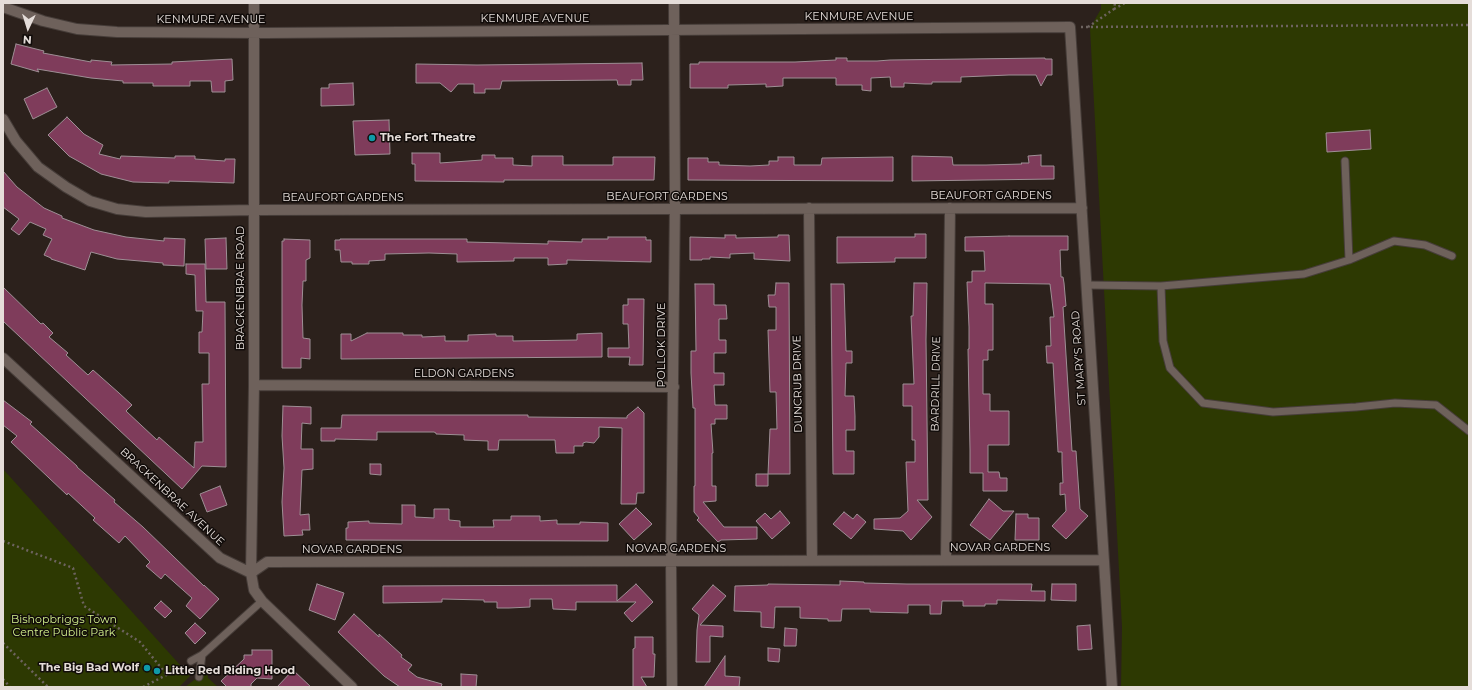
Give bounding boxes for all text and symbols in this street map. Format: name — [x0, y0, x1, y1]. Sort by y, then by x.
north arrow — [8, 8, 48, 48]
street label: KENMURE AVENUE — [805, 10, 913, 24]
street label: KENMURE AVENUE — [481, 12, 589, 26]
street label: KENMURE AVENUE — [157, 13, 265, 27]
text: N — [22, 33, 32, 47]
place label: The Fort Theatre — [380, 131, 476, 145]
marker: The Fort Theatre — [367, 133, 377, 143]
street label: BEAUFORT GARDENS — [930, 189, 1052, 203]
street label: BEAUFORT GARDENS — [606, 190, 728, 204]
street label: BEAUFORT GARDENS — [282, 191, 404, 205]
street label: BRACKENBRAE ROAD — [234, 226, 248, 350]
street label: POLLOK DRIVE — [655, 303, 669, 387]
street label: ST MARY'S ROAD — [1069, 310, 1089, 406]
street label: DUNCRUB DRIVE — [791, 335, 805, 433]
street label: BARDRILL DRIVE — [929, 336, 943, 432]
street label: ELDON GARDENS — [414, 367, 514, 381]
street label: BRACKENBRAE AVENUE — [117, 445, 227, 549]
street label: NOVAR GARDENS — [950, 541, 1050, 555]
street label: NOVAR GARDENS — [626, 542, 726, 556]
street label: NOVAR GARDENS — [302, 543, 402, 557]
park label: Bishopbriggs Town Centre Public Park — [11, 613, 117, 639]
place label: The Big Bad Wolf — [39, 661, 139, 675]
marker: The Big Bad Wolf — [142, 663, 152, 673]
place label: Little Red Riding Hood — [165, 664, 295, 678]
marker: Little Red Riding Hood — [152, 666, 162, 676]

